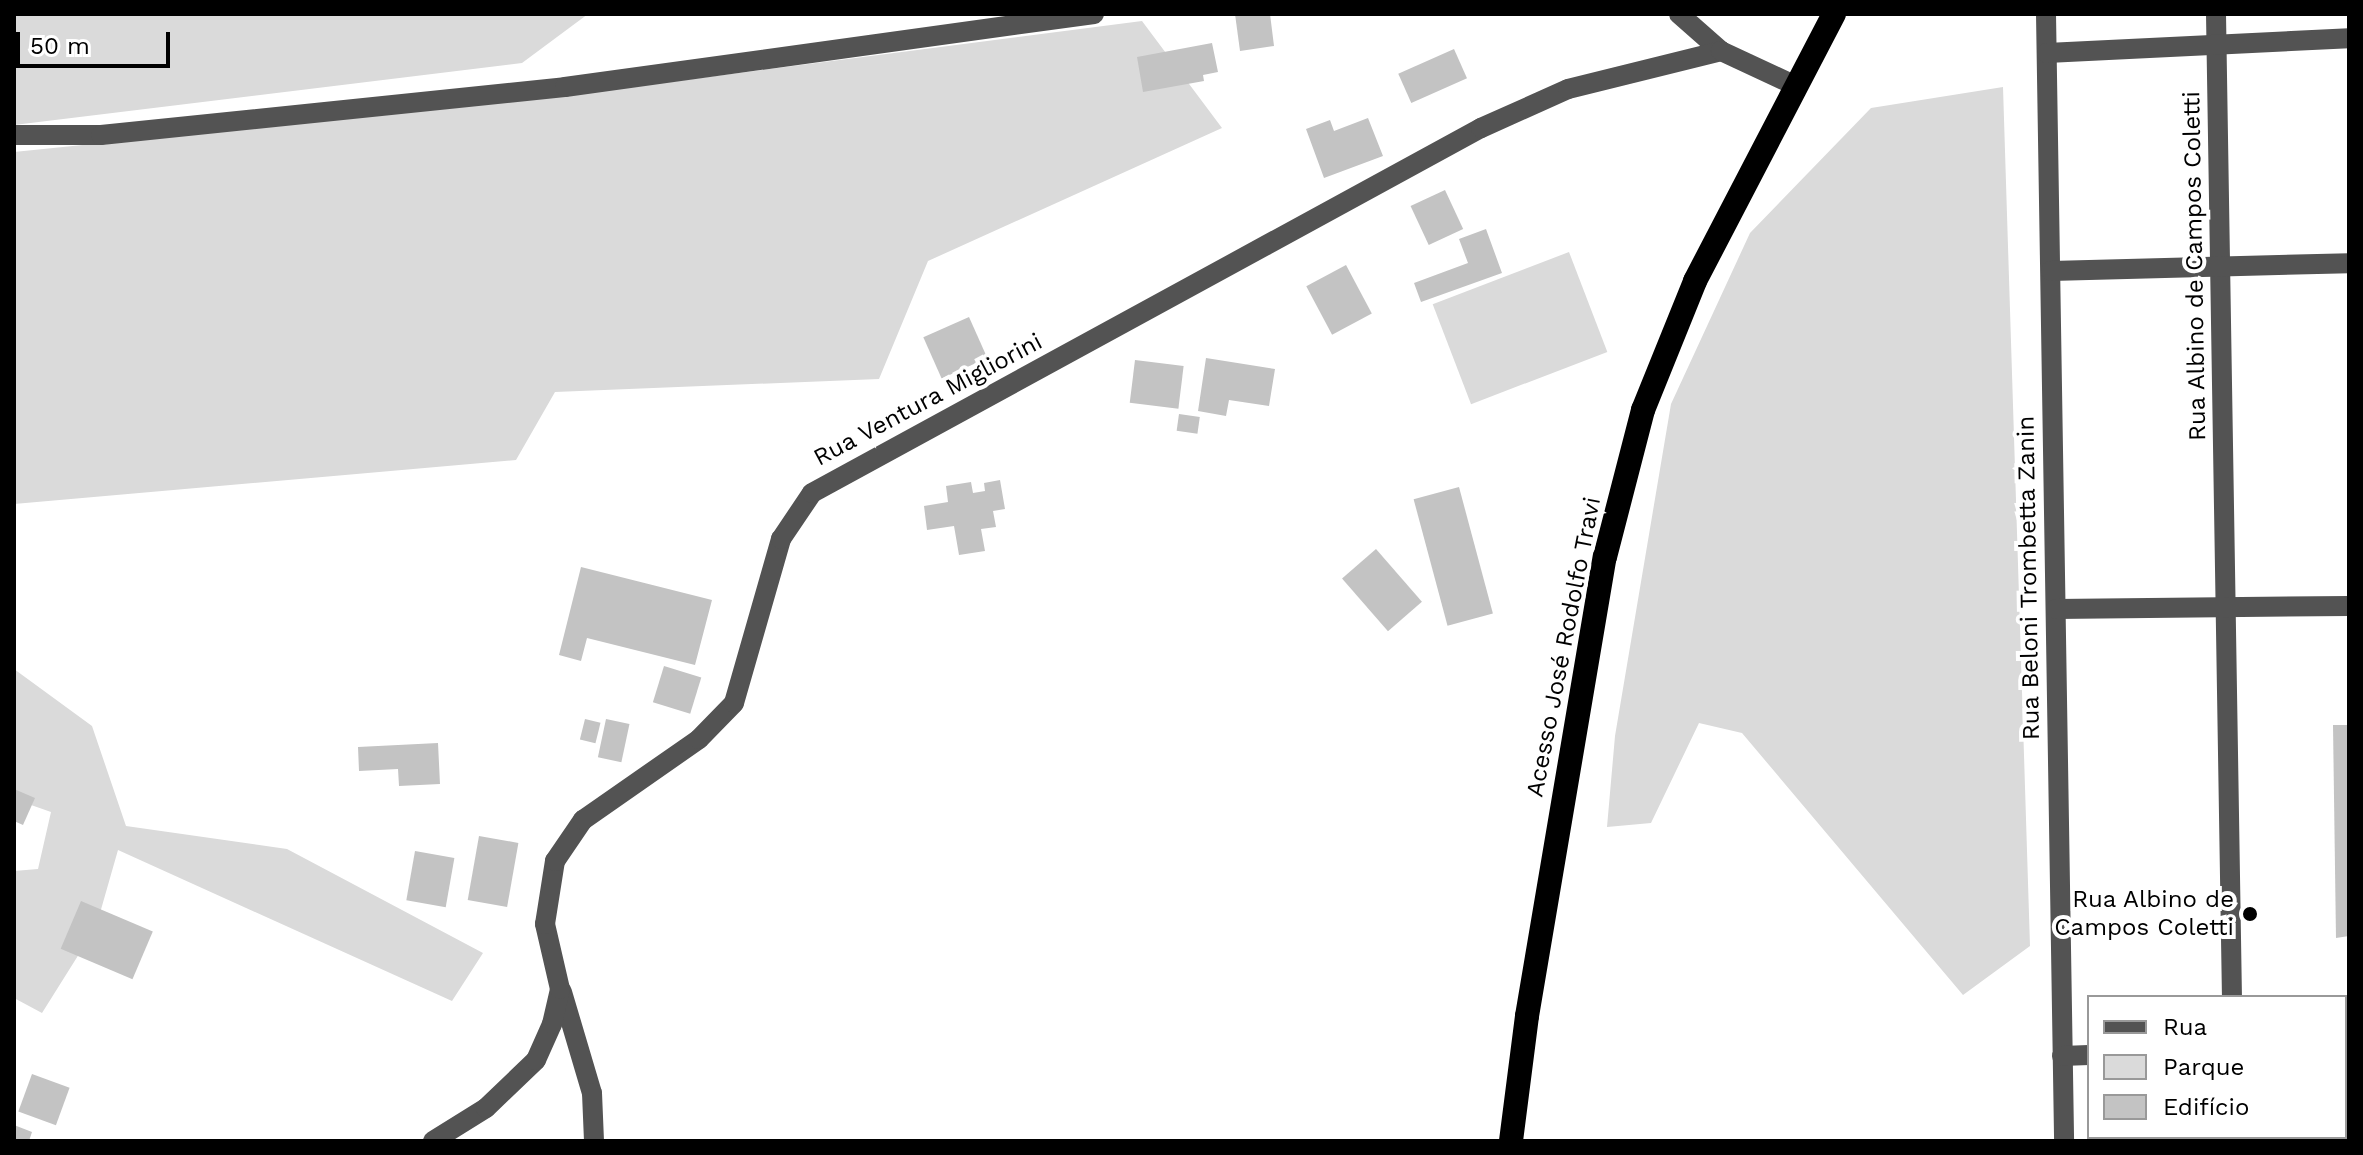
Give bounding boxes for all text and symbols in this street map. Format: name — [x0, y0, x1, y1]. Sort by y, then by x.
scale bar — [20, 16, 174, 66]
text: 50 m — [30, 32, 90, 60]
street label: Rua Albino de Campos Coletti — [2178, 90, 2212, 442]
street label: Rua Ventura Migliorini — [808, 327, 1048, 473]
street label: Rua Beloni Trombetta Zanin — [2012, 415, 2046, 741]
street label: Acesso José Rodolfo Travi — [1521, 494, 1607, 800]
place label: Rua Albino de Campos Coletti — [2054, 886, 2234, 942]
marker: Rua Albino de Campos Coletti — [2241, 905, 2259, 923]
legend — [2087, 995, 2347, 1139]
text: Rua — [2163, 1013, 2207, 1041]
text: Parque — [2163, 1053, 2244, 1081]
text: Edifício — [2163, 1093, 2249, 1121]

